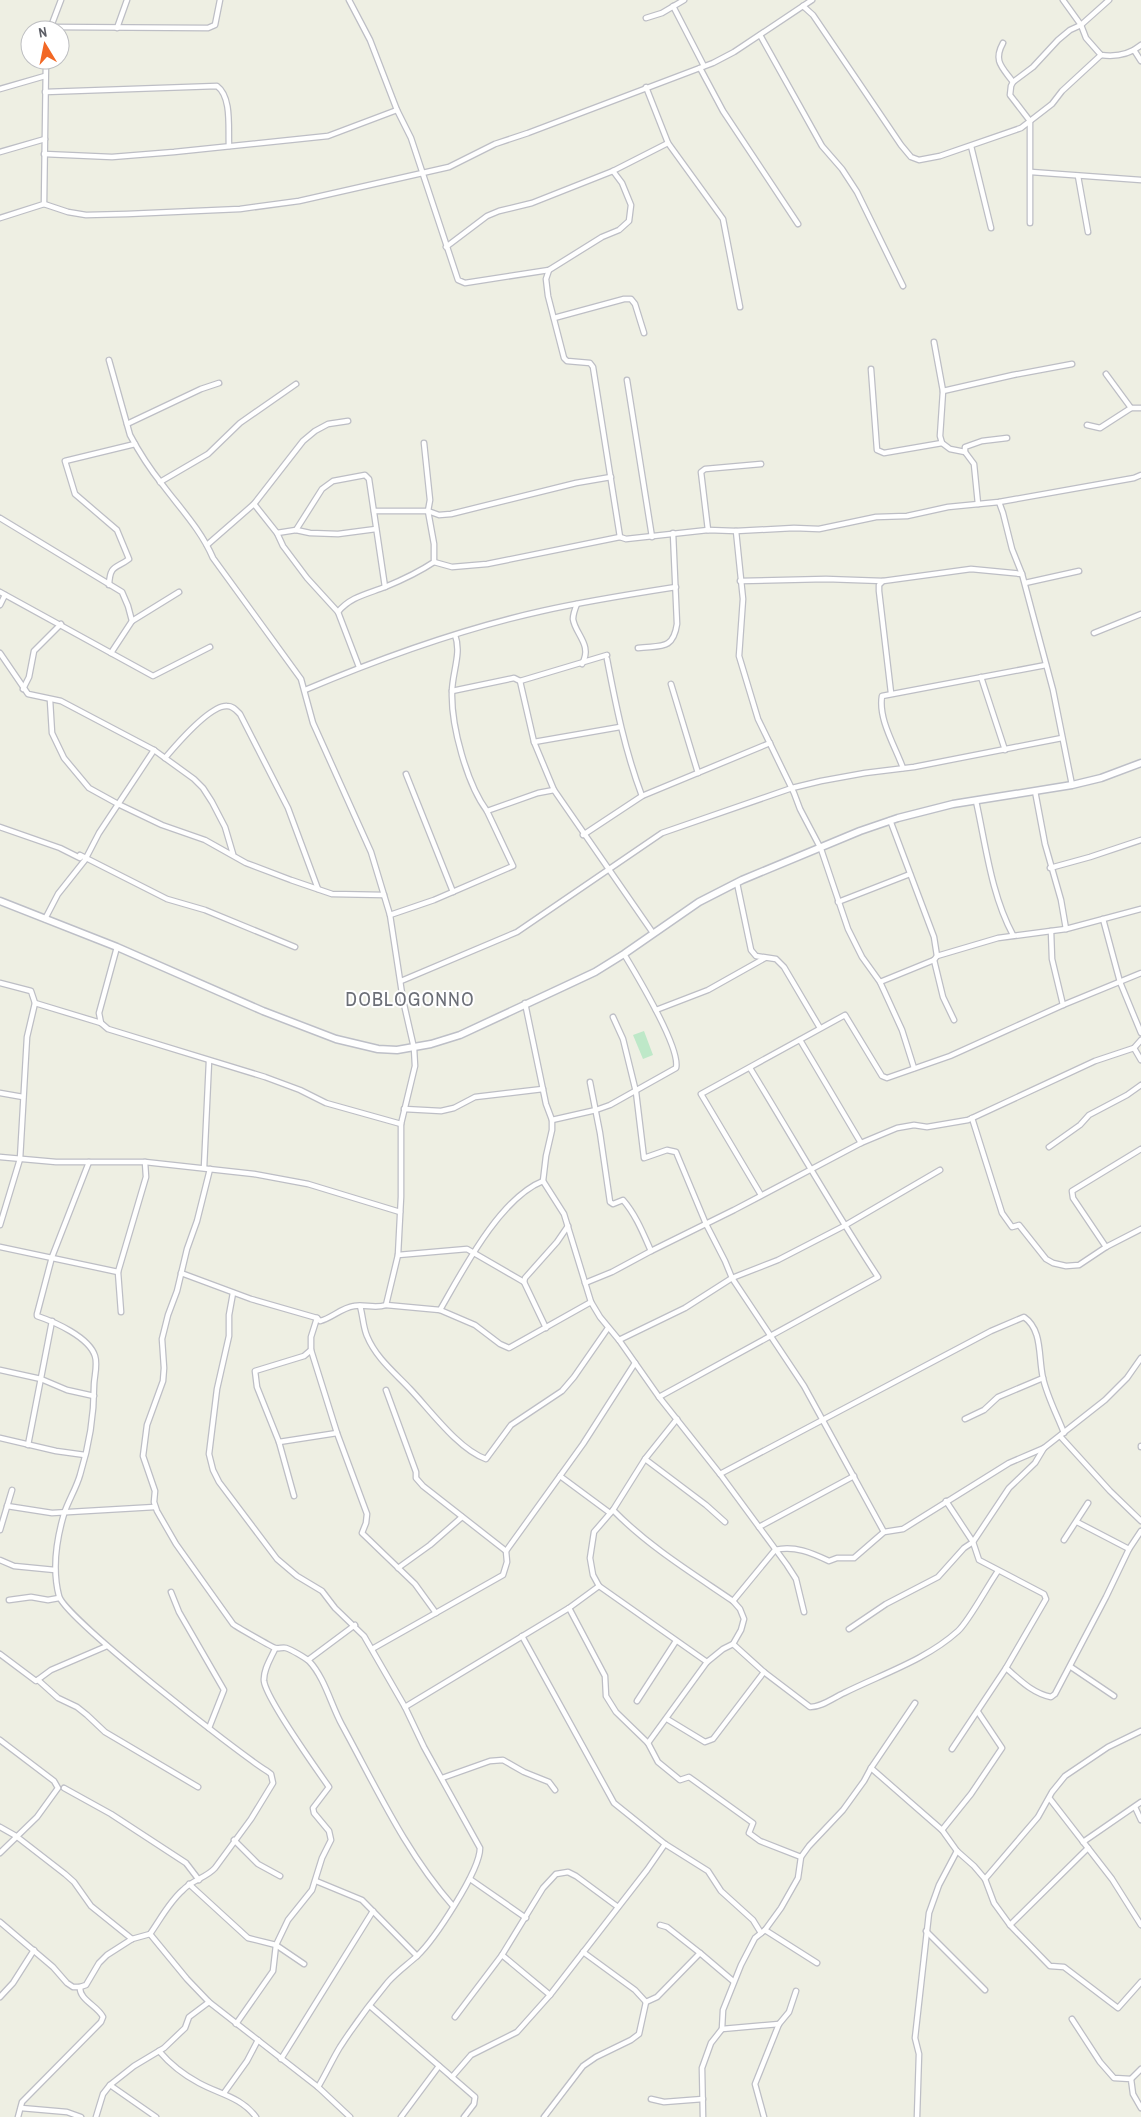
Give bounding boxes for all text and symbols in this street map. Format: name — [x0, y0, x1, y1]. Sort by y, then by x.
north arrow — [20, 20, 70, 70]
text: N — [37, 23, 48, 42]
district label: DOBLOGONNO — [345, 985, 475, 1012]

